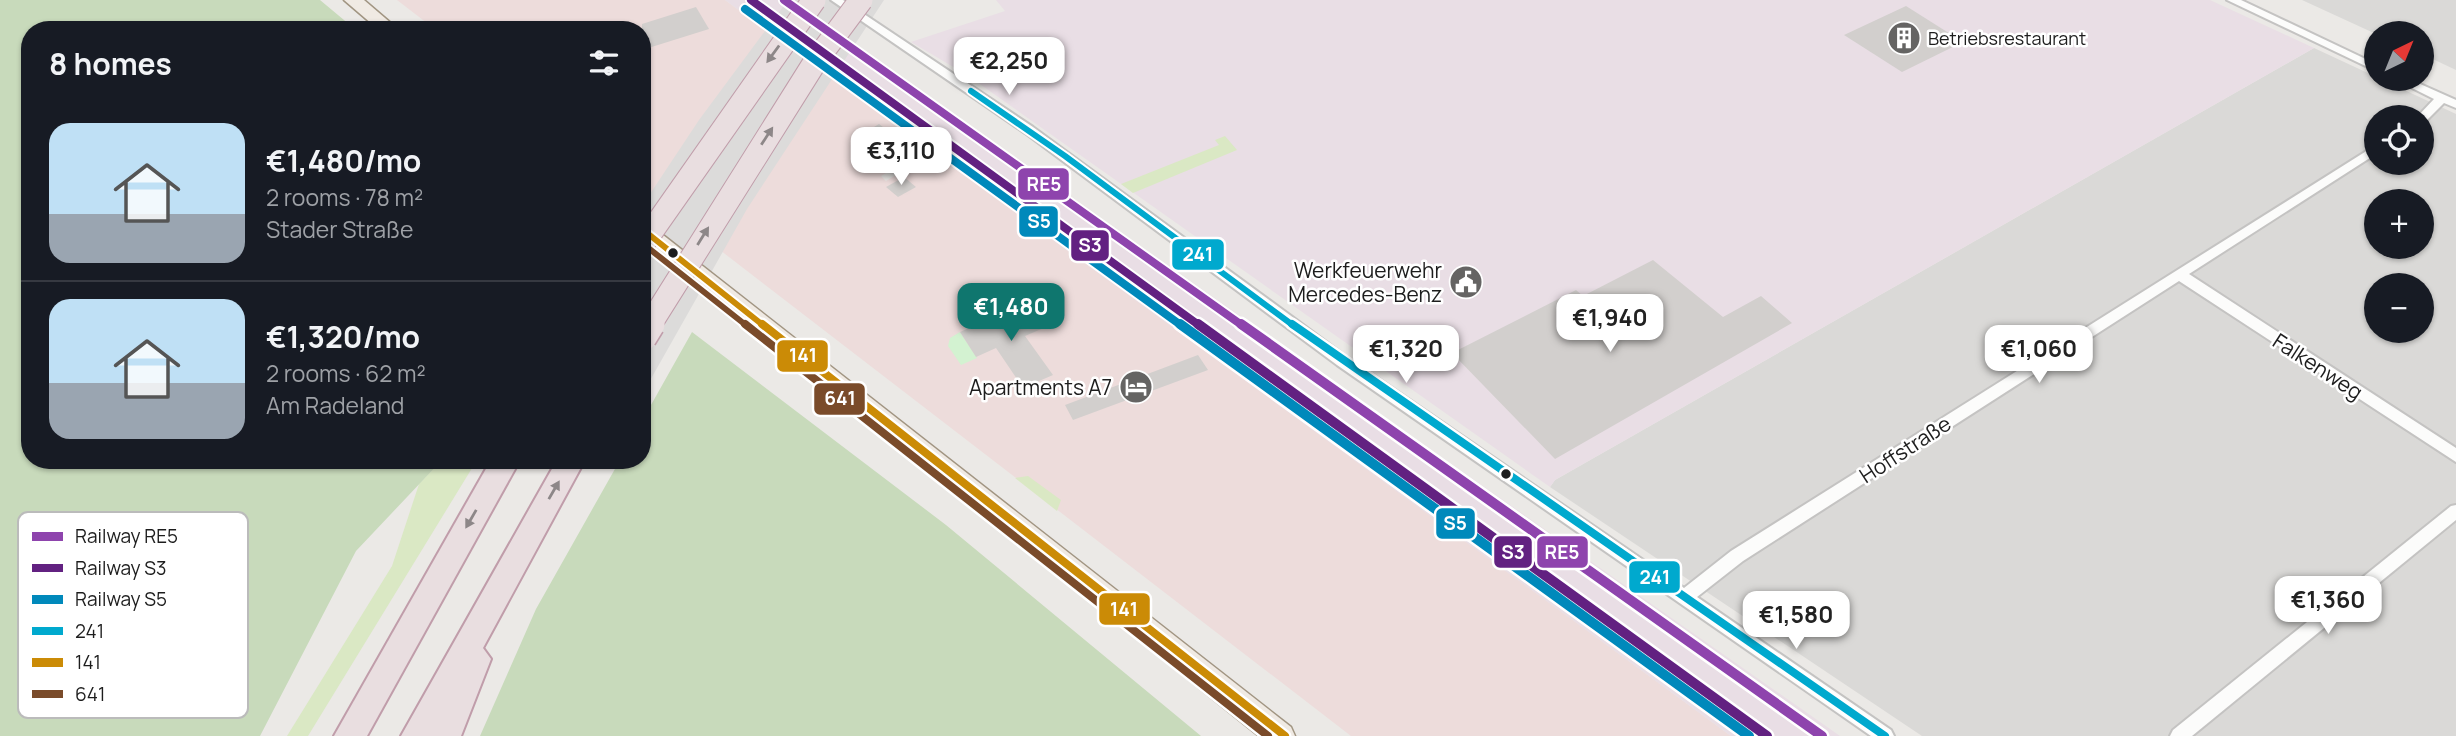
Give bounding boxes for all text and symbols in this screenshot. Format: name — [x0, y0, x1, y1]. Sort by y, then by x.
building icon: Betriebsrestaurant — [1885, 19, 1923, 57]
north arrow — [2364, 21, 2434, 91]
map controls — [2364, 21, 2434, 343]
place label: Betriebsrestaurant — [1928, 26, 2086, 50]
pin: €2,250 — [952, 38, 1066, 97]
text: 8 homes — [49, 43, 172, 84]
icon: filters — [585, 44, 623, 82]
text: €2,250 — [970, 44, 1048, 76]
one-way arrow — [766, 45, 780, 63]
button: locate — [2364, 105, 2434, 175]
one-way arrow — [761, 127, 774, 146]
pin: €3,110 — [844, 128, 958, 187]
text: €3,110 — [867, 134, 935, 166]
text: €1,480/mo — [266, 140, 421, 181]
icon: home — [105, 151, 189, 235]
line badge: RE5 — [1017, 167, 1070, 201]
text: RE5 — [1027, 171, 1061, 197]
text: 2 rooms · 78 m² — [266, 181, 423, 213]
button: + — [2364, 189, 2434, 259]
line badge: S5 — [1018, 205, 1059, 238]
text: S5 — [1027, 208, 1051, 234]
text: Stader Straße — [266, 213, 413, 245]
one-way arrow — [697, 227, 710, 246]
line badge: S3 — [1070, 229, 1110, 262]
text: S3 — [1078, 232, 1102, 258]
line badge: 241 — [1171, 238, 1225, 271]
text: 241 — [1183, 241, 1213, 267]
unlabelled marker — [666, 246, 680, 260]
place label: Werkfeuerwehr Mercedes-Benz — [1288, 256, 1442, 308]
public building icon: Werkfeuerwehr Mercedes-Benz — [1447, 263, 1485, 301]
button: − — [2364, 273, 2434, 343]
pin: €1,480 — [954, 284, 1068, 343]
text: €1,480 — [973, 290, 1049, 322]
pin: €1,940 — [1553, 294, 1667, 354]
text: €1,940 — [1572, 301, 1648, 333]
text: €1,320/mo — [266, 316, 420, 357]
pin: €1,320 — [1349, 326, 1463, 385]
pin: €1,060 — [1982, 326, 2096, 385]
icon: home — [105, 327, 189, 411]
street label: Falkenweg — [2268, 327, 2368, 405]
text: €1,320 — [1369, 332, 1443, 364]
text: €1,060 — [2001, 332, 2077, 364]
line badge: 141 — [776, 339, 829, 373]
text: 141 — [789, 342, 817, 368]
text: 2 rooms · 62 m² — [266, 357, 426, 389]
hotel icon: Apartments A7 — [1117, 368, 1155, 406]
place label: Apartments A7 — [969, 373, 1112, 401]
line badge: 641 — [813, 382, 866, 416]
text: 641 — [824, 385, 856, 411]
text: Am Radeland — [266, 389, 404, 421]
street label: Hoffstraße — [1854, 409, 1956, 489]
unlabelled marker — [1499, 467, 1513, 481]
one-way arrow — [548, 481, 560, 500]
line badge: S5 — [1435, 507, 1476, 540]
one-way arrow — [465, 509, 477, 528]
text: S5 — [1443, 510, 1467, 536]
legend — [18, 512, 248, 718]
text: Railway RE5 — [75, 523, 178, 549]
line badge: S3 — [1493, 535, 1533, 569]
line badge: RE5 — [1536, 535, 1589, 569]
text: S3 — [1501, 539, 1525, 565]
text: RE5 — [1545, 539, 1579, 565]
text: Railway S3 — [75, 555, 166, 581]
line badge: 241 — [1628, 560, 1681, 594]
text: 241 — [1640, 564, 1670, 590]
pin: €1,360 — [2271, 576, 2385, 636]
text: €1,360 — [2291, 583, 2365, 615]
text: Railway S5 — [75, 586, 167, 612]
line badge: 141 — [1098, 592, 1151, 626]
pin: €1,580 — [1739, 592, 1853, 651]
text: 141 — [1110, 596, 1138, 622]
text: €1,580 — [1759, 598, 1833, 630]
text: 241 — [75, 618, 104, 644]
text: 141 — [75, 649, 101, 675]
text: 641 — [75, 681, 105, 707]

